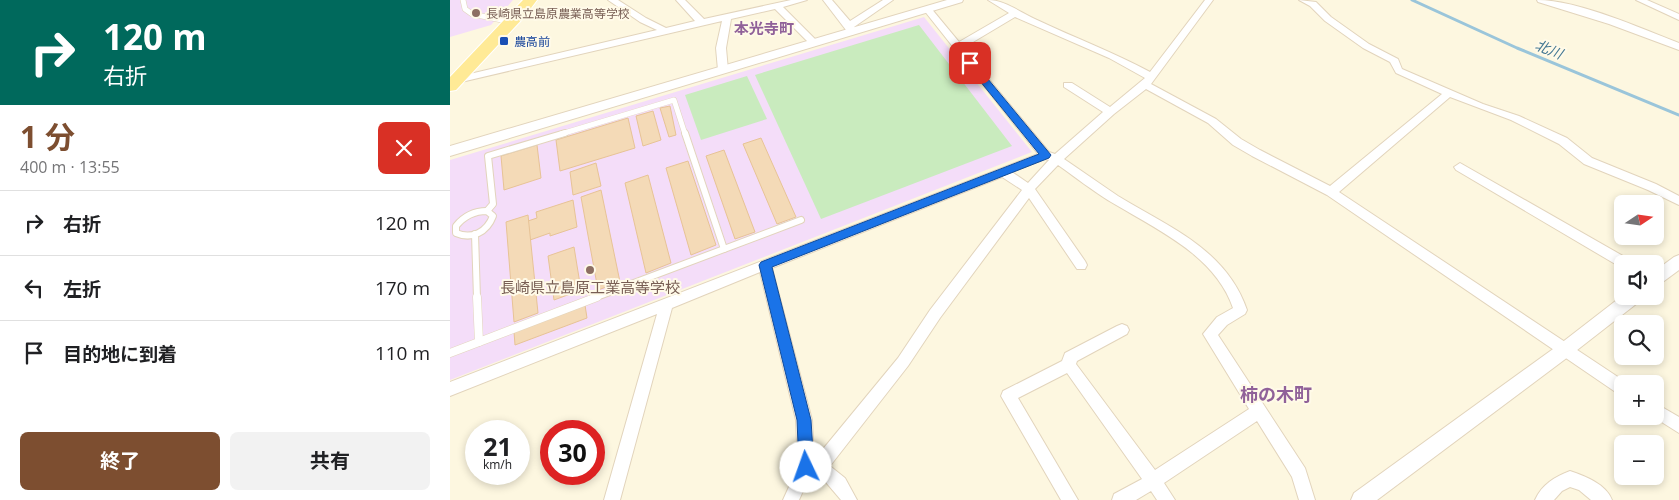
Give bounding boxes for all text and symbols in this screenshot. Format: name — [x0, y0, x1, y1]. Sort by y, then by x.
place label: 長崎県立島原農業高等学校 — [486, 5, 630, 22]
marker: 長崎県立島原農業高等学校 — [470, 7, 482, 19]
text: 120 m — [103, 13, 207, 60]
district label: 本光寺町 — [734, 18, 794, 38]
icon: right — [20, 20, 85, 85]
place label: 農高前 — [514, 33, 550, 50]
marker: 農高前 — [498, 35, 510, 47]
water label: 北川 — [1532, 35, 1567, 64]
pin — [949, 42, 991, 84]
icon: arrive — [956, 49, 984, 77]
text: 右折 — [103, 60, 147, 90]
text: 1 分 — [20, 116, 75, 157]
button: close — [378, 122, 430, 174]
text: 400 m · 13:55 — [20, 156, 120, 178]
north arrow — [1614, 195, 1664, 245]
map controls — [1614, 195, 1664, 485]
icon: right — [20, 209, 48, 237]
text: 120 m — [375, 210, 430, 236]
text: 右折 — [63, 211, 101, 237]
button: sound — [1614, 255, 1664, 305]
marker: 長崎県立島原工業高等学校 — [584, 264, 596, 276]
icon: left — [20, 274, 48, 302]
text: 170 m — [375, 275, 430, 301]
text: 左折 — [63, 276, 101, 302]
place label: 長崎県立島原工業高等学校 — [500, 277, 680, 297]
button: search — [1614, 315, 1664, 365]
icon: arrive — [20, 339, 48, 367]
text: 110 m — [375, 340, 430, 366]
text: 目的地に到着 — [63, 341, 177, 367]
button: + — [1614, 375, 1664, 425]
district label: 柿の木町 — [1240, 382, 1312, 406]
speed limit sign: 30 — [540, 420, 605, 485]
text: 21 — [483, 429, 512, 463]
button: 終了 — [20, 432, 220, 490]
button: 共有 — [230, 432, 430, 490]
button: − — [1614, 435, 1664, 485]
position arrow — [779, 440, 831, 492]
text: km/h — [483, 456, 512, 473]

